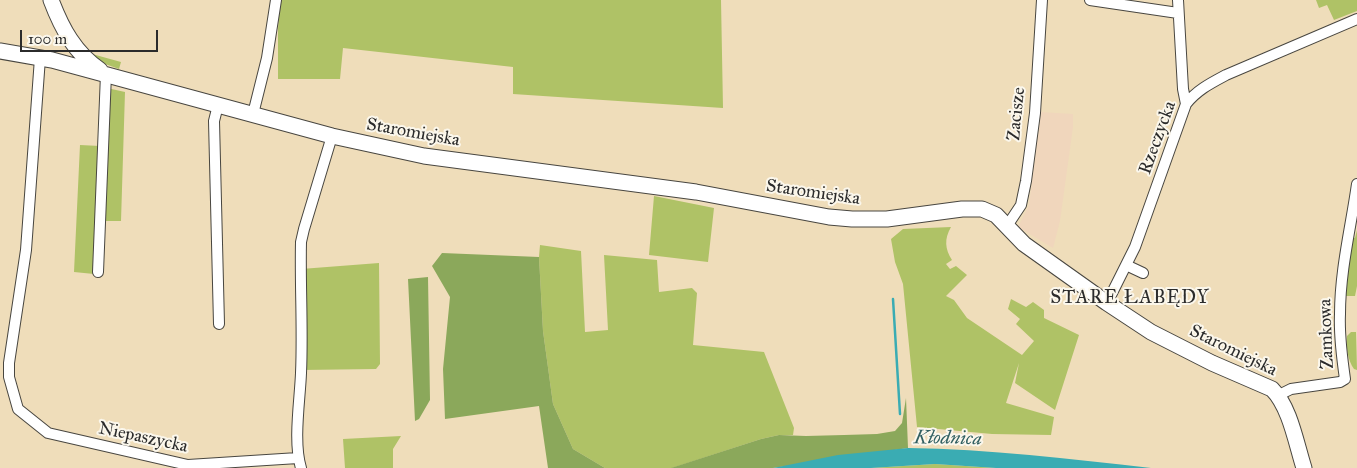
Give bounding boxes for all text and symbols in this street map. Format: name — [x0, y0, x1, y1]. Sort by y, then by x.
scale bar — [22, 20, 160, 52]
text: 100 m — [28, 30, 67, 48]
street label: Zacisze — [1003, 86, 1031, 142]
street label: Rzeczycka — [1135, 98, 1181, 178]
street label: Staromiejska — [365, 114, 461, 152]
street label: Staromiejska — [765, 176, 861, 210]
district label: STARE ŁABĘDY — [1049, 287, 1211, 309]
street label: Zamkowa — [1315, 298, 1339, 370]
street label: Staromiejska — [1186, 321, 1280, 381]
street label: Niepaszycka — [96, 418, 190, 458]
water label: Kłodnica — [914, 427, 982, 451]

